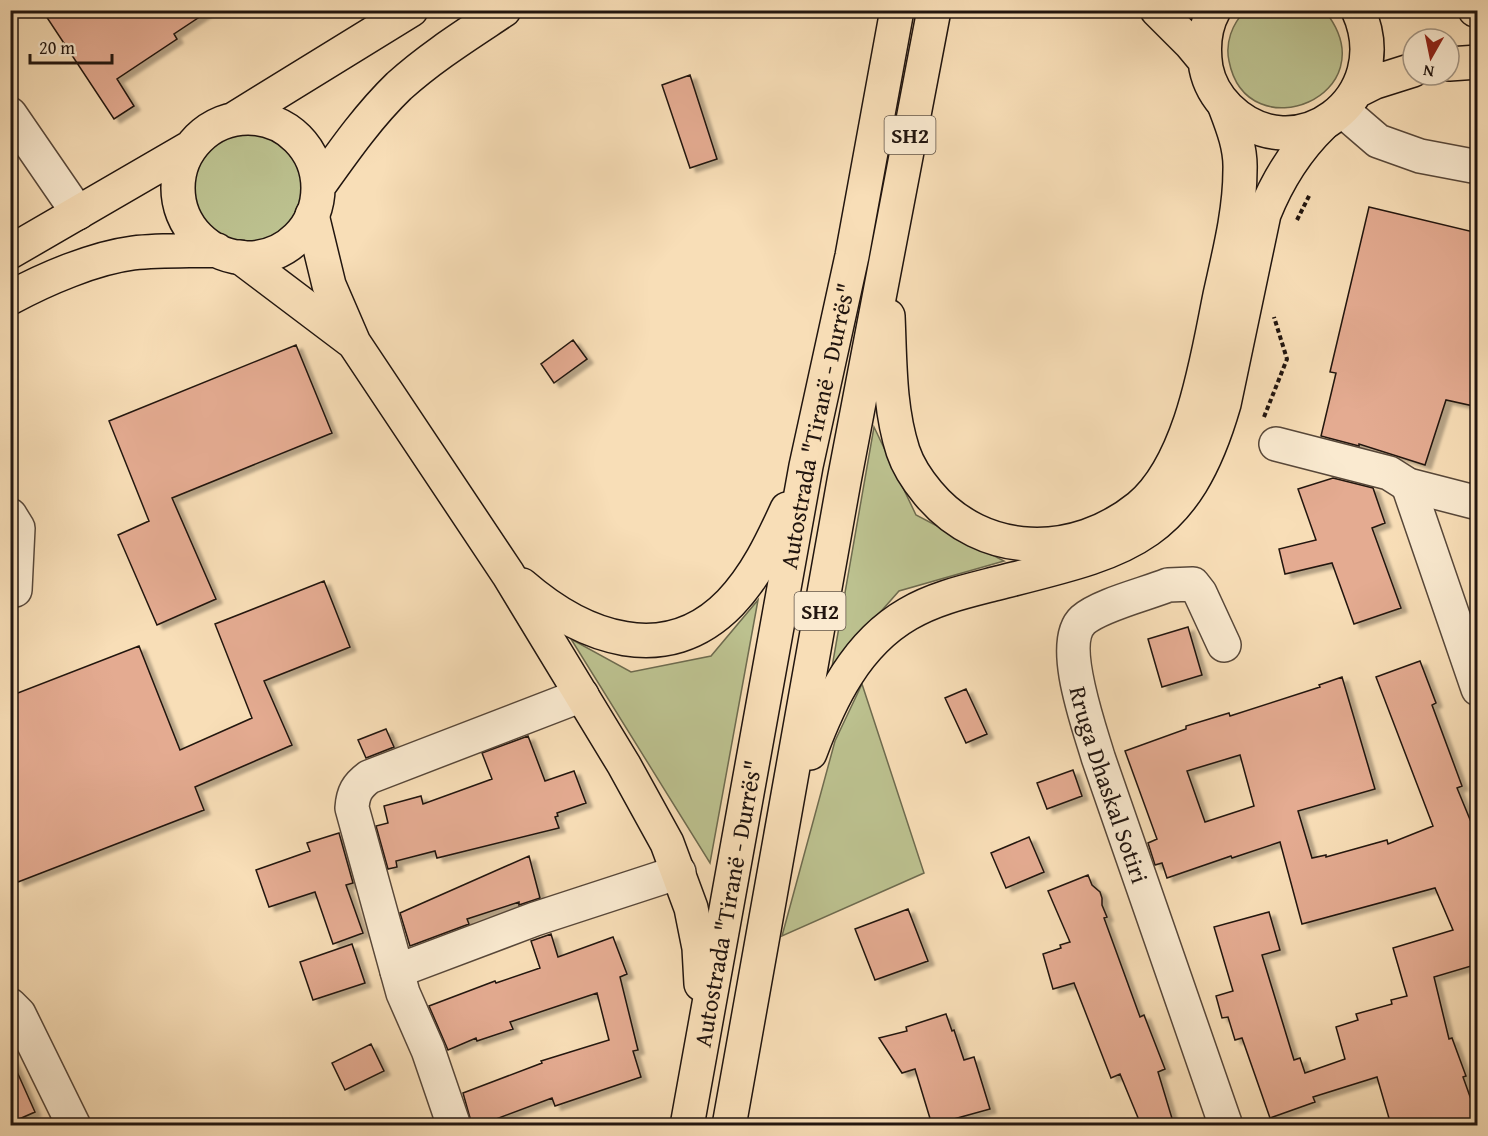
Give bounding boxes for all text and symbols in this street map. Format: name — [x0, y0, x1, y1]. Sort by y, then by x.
scale bar — [30, 27, 112, 65]
north arrow — [1401, 27, 1461, 87]
text: 20 m — [39, 34, 75, 61]
text: N — [1421, 59, 1436, 85]
road number: SH2 — [884, 116, 936, 154]
street label: Autostrada "Tiranë - Durrës" — [770, 280, 863, 571]
road number: SH2 — [794, 592, 846, 630]
street label: Rruga Dhaskal Sotiri — [1061, 683, 1158, 888]
street label: Autostrada "Tiranë - Durrës" — [684, 757, 770, 1050]

